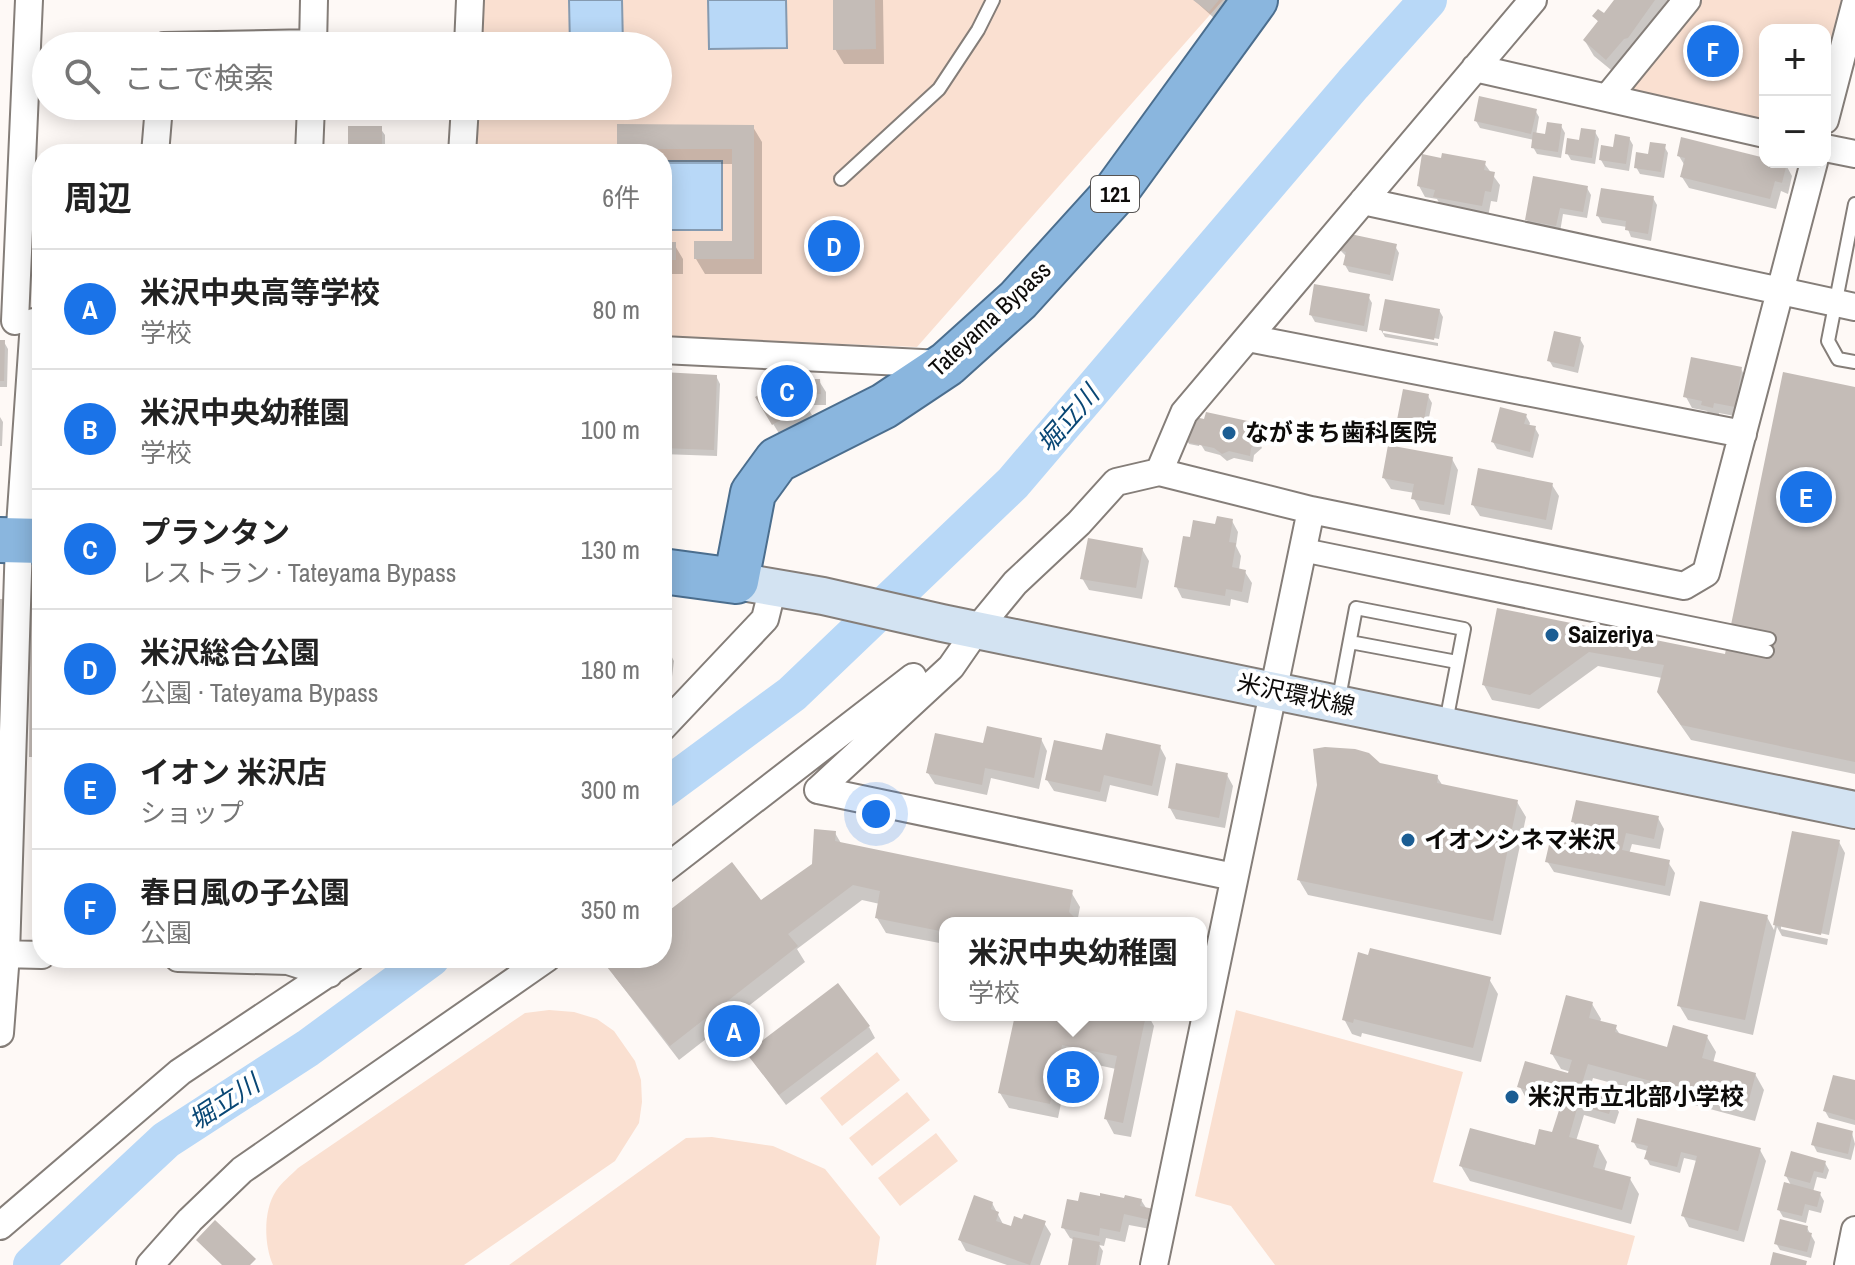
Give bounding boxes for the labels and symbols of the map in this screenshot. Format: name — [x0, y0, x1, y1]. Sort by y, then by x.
pin: F — [1687, 21, 1739, 81]
road number: 121 — [1091, 176, 1139, 212]
pin: D — [808, 216, 860, 276]
street label: Tateyama Bypass — [921, 253, 1057, 383]
pin: C — [761, 361, 813, 421]
water label: 堀立川 — [1029, 375, 1108, 460]
place label: ながまち歯科医院 — [1245, 416, 1437, 448]
marker: ながまち歯科医院 — [1220, 424, 1238, 442]
pin: E — [1780, 467, 1832, 527]
place label: Saizeriya — [1568, 618, 1653, 650]
marker: Saizeriya — [1543, 626, 1561, 644]
street label: 米沢環状線 — [1234, 666, 1358, 722]
your location — [856, 794, 896, 834]
place label: イオンシネマ米沢 — [1424, 823, 1616, 855]
marker: イオンシネマ米沢 — [1399, 831, 1417, 849]
pin: A — [708, 1001, 760, 1061]
pin: B — [1047, 1047, 1099, 1107]
water label: 堀立川 — [181, 1064, 268, 1138]
place label: 米沢市立北部小学校 — [1528, 1080, 1744, 1112]
marker: 米沢市立北部小学校 — [1503, 1088, 1521, 1106]

